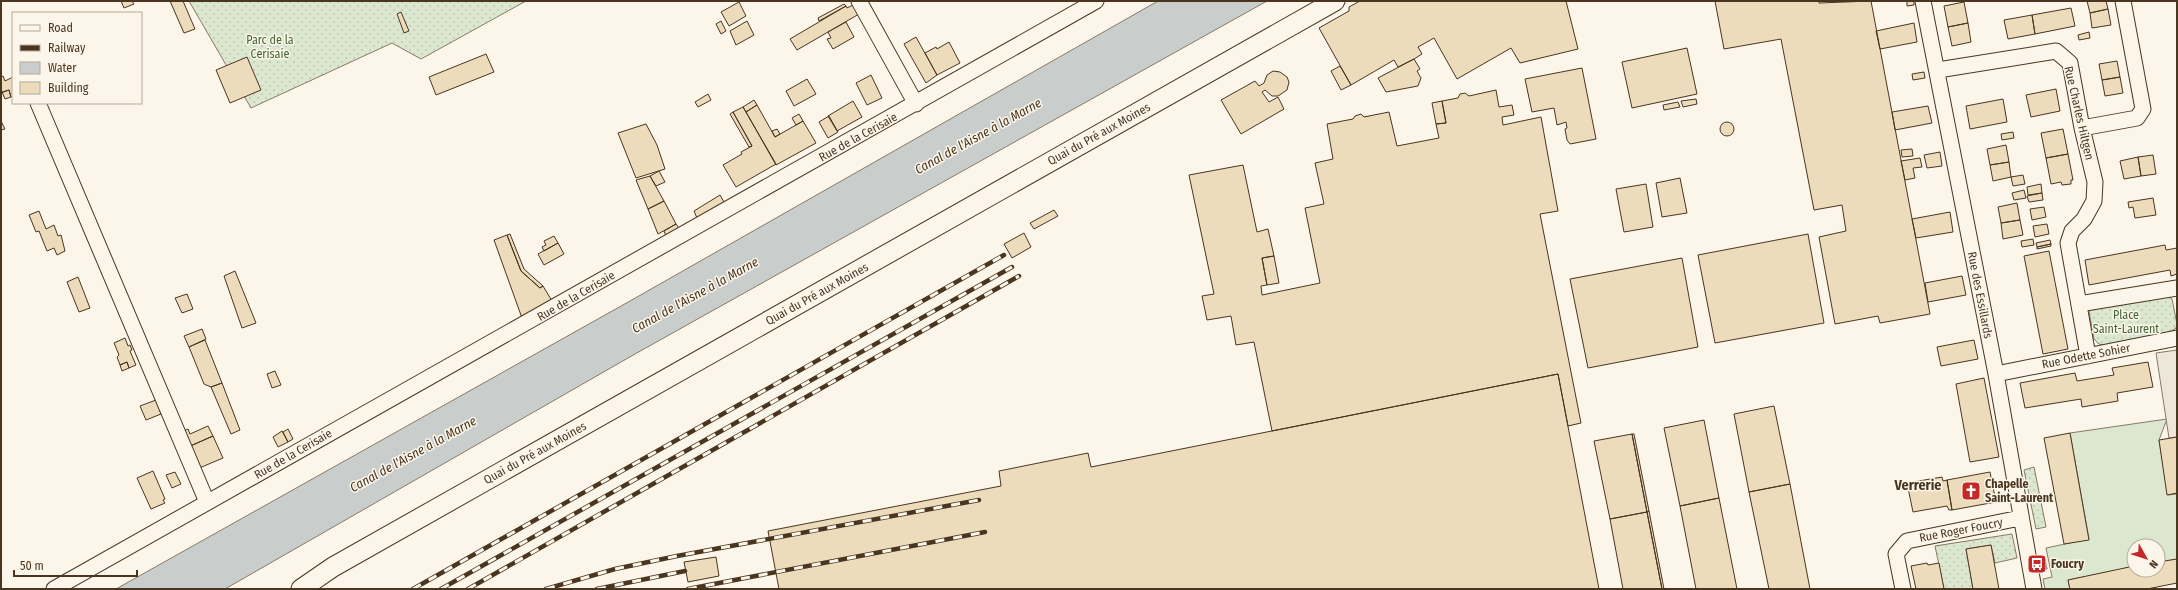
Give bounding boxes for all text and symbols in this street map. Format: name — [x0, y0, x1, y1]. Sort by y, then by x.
legend — [12, 12, 142, 104]
text: Road — [48, 21, 73, 35]
park label: Parc de la Cerisaie — [246, 33, 294, 61]
text: Railway — [48, 41, 86, 55]
text: Water — [48, 61, 77, 75]
street label: Rue Charles Hiltgen — [2061, 65, 2097, 161]
text: Building — [48, 81, 89, 95]
water label: Canal de l'Aisne à la Marne — [912, 95, 1044, 177]
street label: Quai du Pré aux Moines — [1045, 100, 1153, 168]
street label: Rue de la Cerisaie — [816, 110, 900, 164]
street label: Rue des Essillards — [1965, 250, 1995, 340]
water label: Canal de l'Aisne à la Marne — [629, 254, 761, 336]
street label: Quai du Pré aux Moines — [763, 260, 871, 328]
street label: Rue de la Cerisaie — [535, 268, 617, 324]
park label: Place Saint-Laurent — [2093, 308, 2159, 336]
street label: Rue Odette Sohier — [2041, 340, 2132, 371]
water label: Canal de l'Aisne à la Marne — [347, 413, 479, 495]
street label: Quai du Pré aux Moines — [481, 419, 589, 487]
street label: Rue de la Cerisaie — [252, 426, 334, 482]
district label: Verrerie — [1894, 477, 1941, 494]
place label: Chapelle Saint-Laurent — [1985, 477, 2054, 505]
church icon: Chapelle Saint-Laurent — [1960, 480, 1982, 502]
street label: Rue Roger Foucry — [1918, 515, 2005, 545]
north arrow — [2126, 538, 2166, 578]
scale bar — [14, 552, 137, 578]
bus stop icon: Foucry — [2026, 553, 2048, 575]
place label: Foucry — [2051, 557, 2084, 571]
text: N — [2146, 557, 2161, 571]
text: 50 m — [20, 559, 44, 573]

